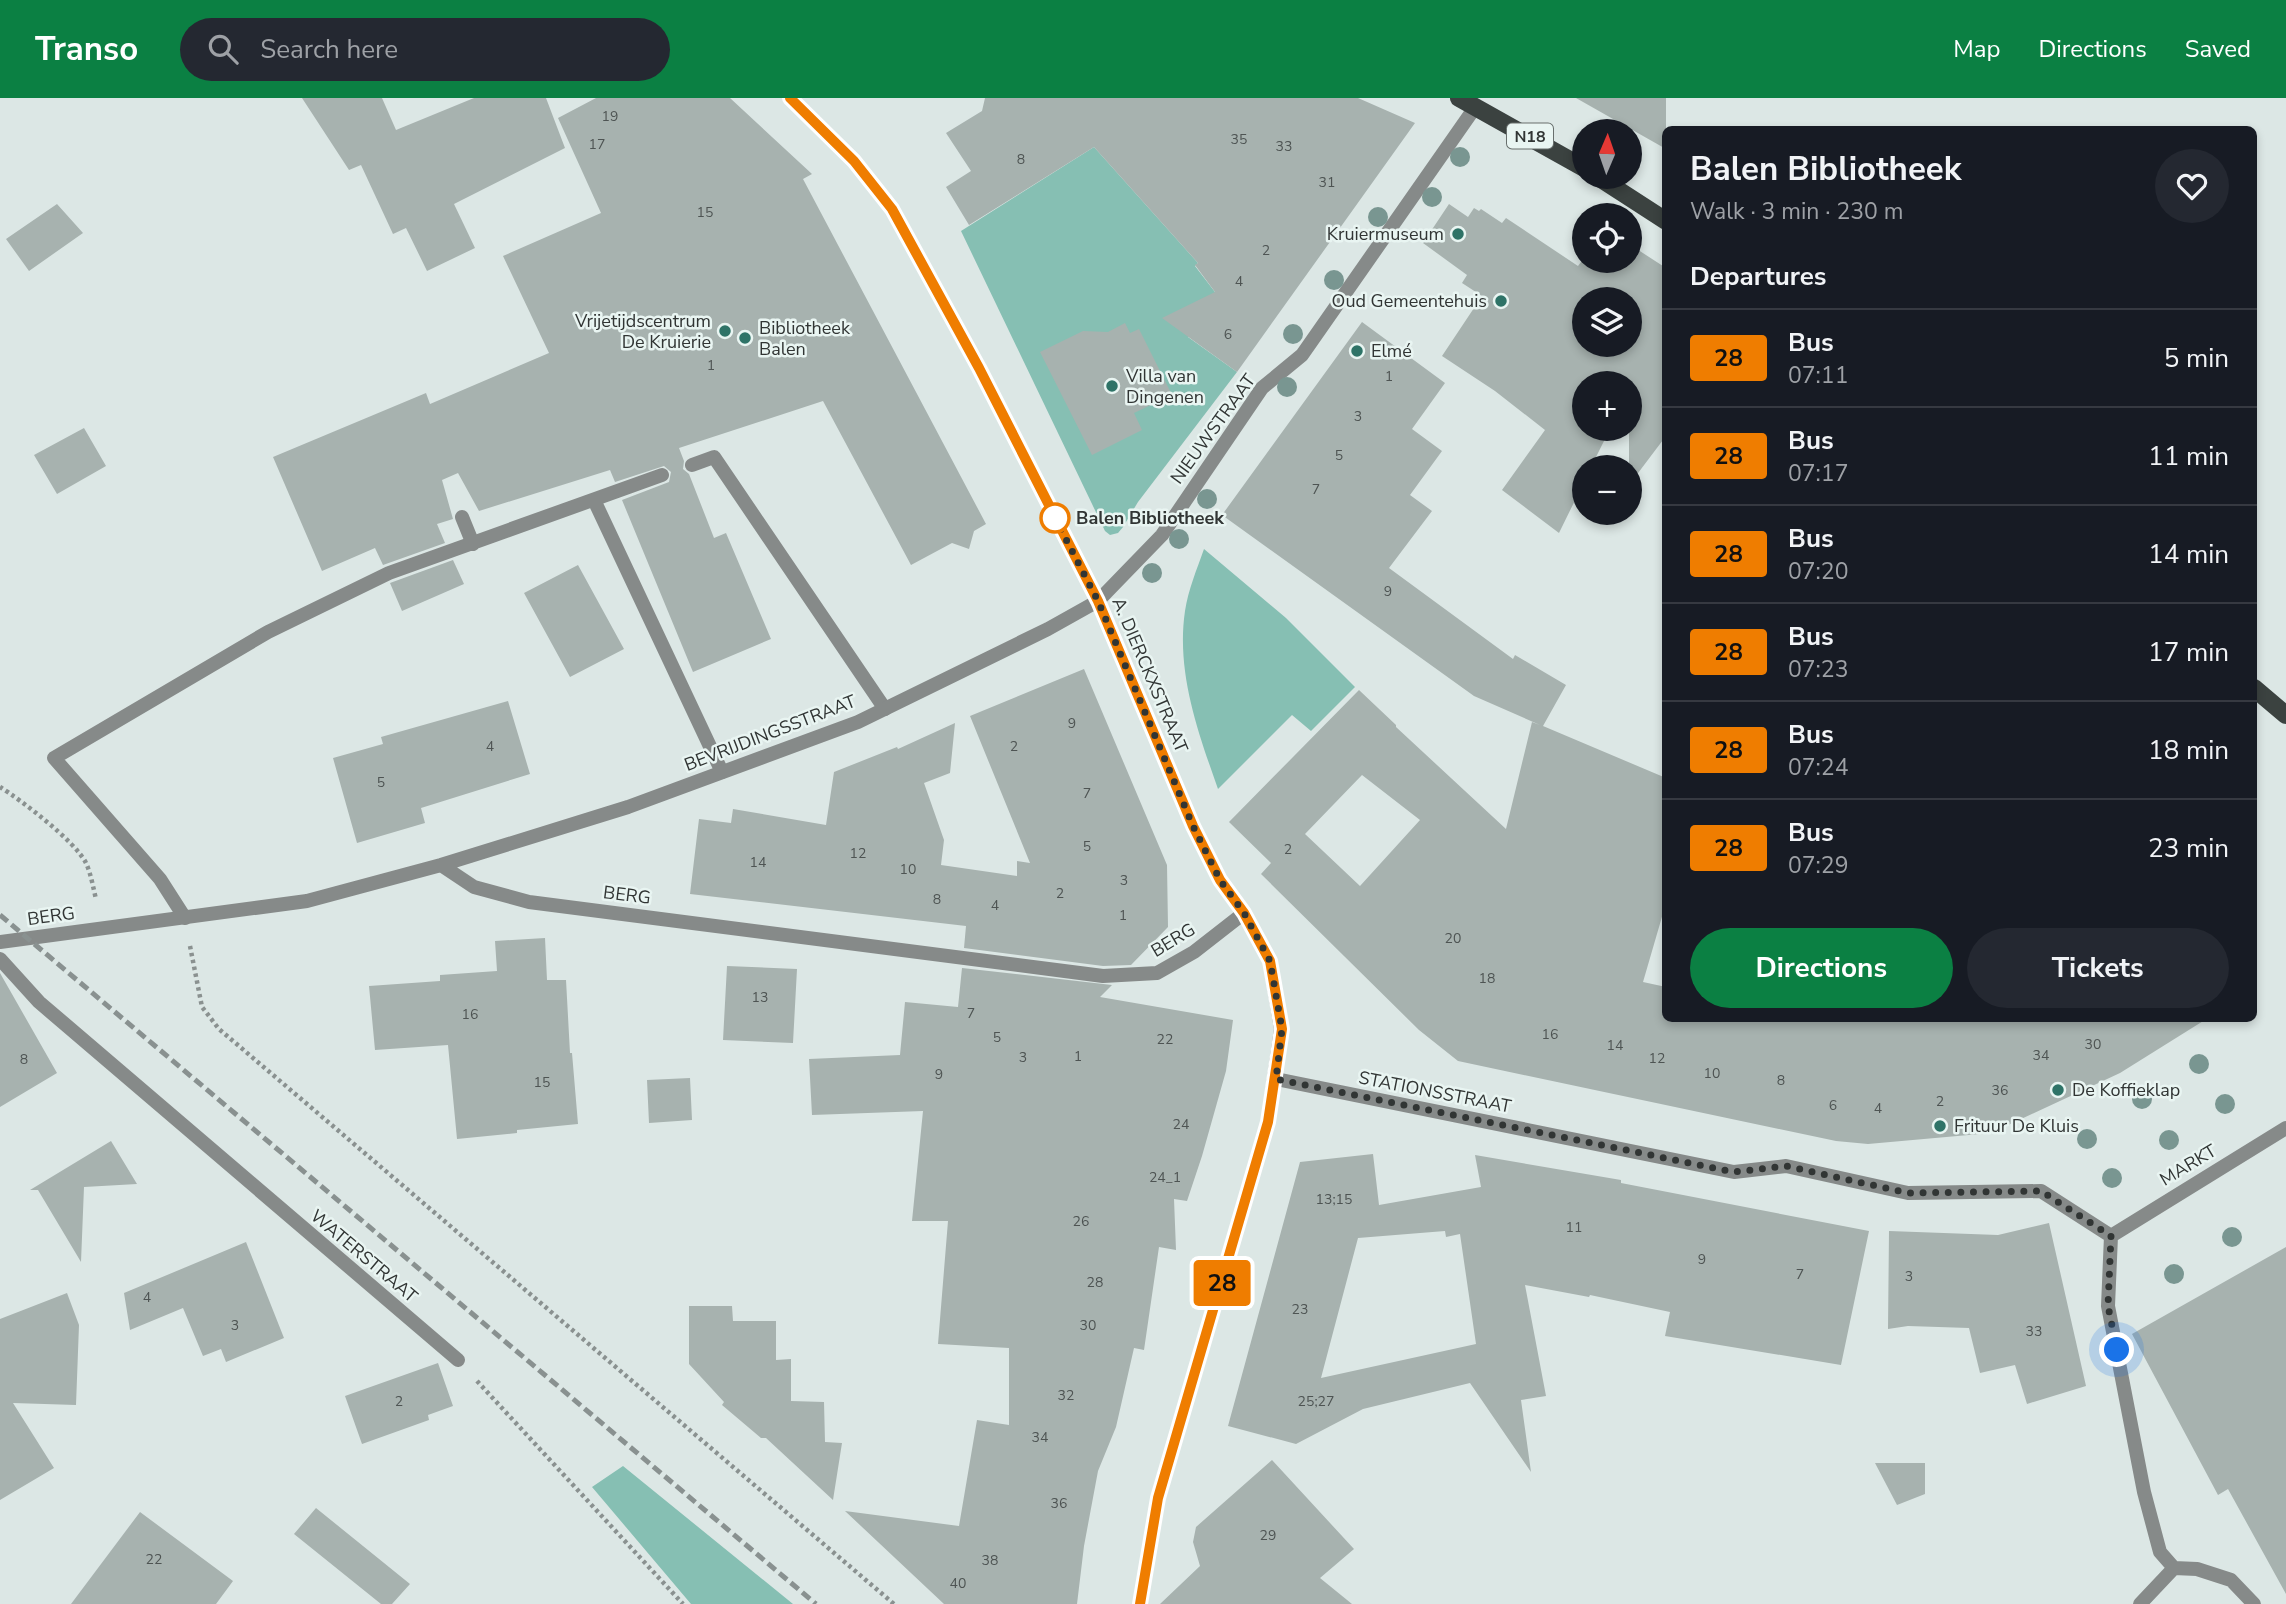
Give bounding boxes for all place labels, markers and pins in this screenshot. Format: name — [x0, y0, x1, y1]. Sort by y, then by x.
place label: Kruiermuseum — [1327, 222, 1444, 246]
marker: Kruiermuseum — [1450, 226, 1466, 242]
place label: Oud Gemeentehuis — [1332, 289, 1487, 313]
marker: Oud Gemeentehuis — [1493, 293, 1509, 309]
place label: Vrijetijdscentrum De Kruierie — [574, 309, 711, 354]
place label: Bibliotheek Balen — [759, 316, 851, 361]
marker: Vrijetijdscentrum De Kruierie — [717, 323, 733, 339]
marker: Bibliotheek Balen — [737, 330, 753, 346]
place label: Elmé — [1371, 339, 1412, 363]
marker: Elmé — [1349, 343, 1365, 359]
place label: Villa van Dingenen — [1125, 364, 1204, 409]
marker: Villa van Dingenen — [1104, 378, 1120, 394]
marker: Balen Bibliotheek — [1040, 503, 1070, 533]
place label: Balen Bibliotheek — [1076, 506, 1224, 530]
place label: De Koffieklap — [2072, 1078, 2180, 1102]
marker: De Koffieklap — [2050, 1082, 2066, 1098]
place label: Frituur De Kluis — [1954, 1114, 2079, 1138]
marker: Frituur De Kluis — [1932, 1118, 1948, 1134]

